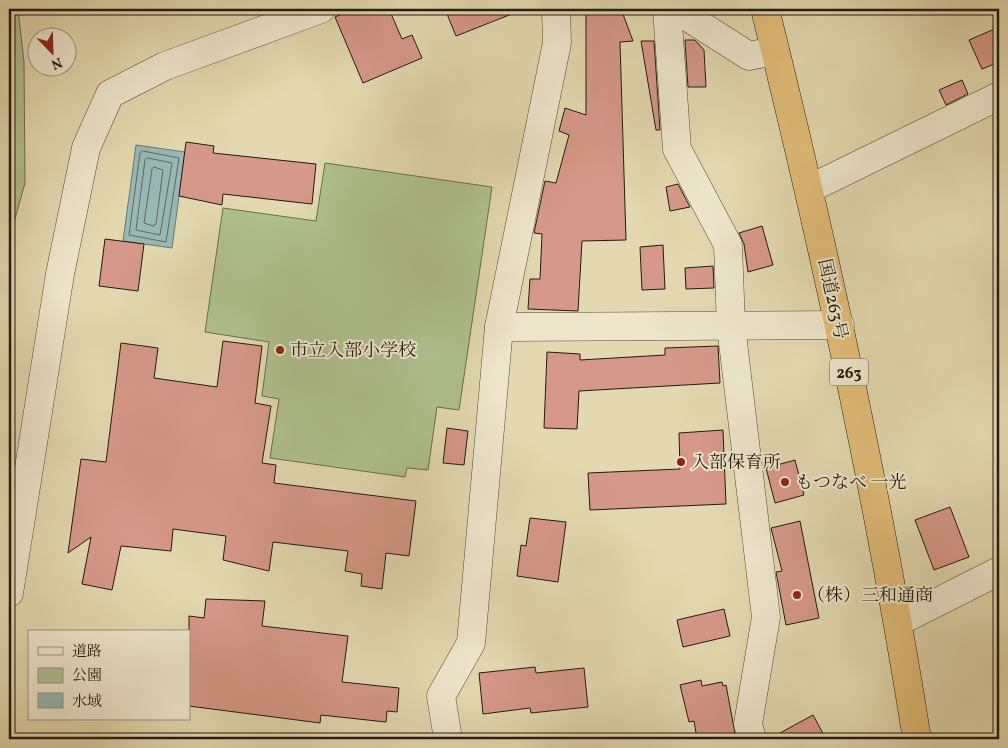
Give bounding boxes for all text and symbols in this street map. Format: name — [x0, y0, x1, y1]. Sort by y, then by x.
north arrow — [28, 28, 78, 78]
text: N — [48, 52, 65, 73]
street label: 国道263号 — [811, 257, 852, 342]
place label: 市立入部小学校 — [290, 339, 416, 364]
marker: 市立入部小学校 — [274, 344, 286, 356]
road number: 263 — [830, 358, 868, 386]
place label: 入部保育所 — [691, 451, 781, 476]
marker: 入部保育所 — [675, 456, 687, 468]
place label: もつなべ 一光 — [795, 471, 907, 496]
marker: もつなべ 一光 — [779, 476, 791, 488]
place label: （株）三和通商 — [807, 584, 933, 609]
marker: （株）三和通商 — [791, 589, 803, 601]
legend — [28, 630, 190, 720]
text: 道路 — [72, 642, 102, 663]
text: 公園 — [72, 666, 102, 687]
text: 水域 — [72, 692, 102, 713]

